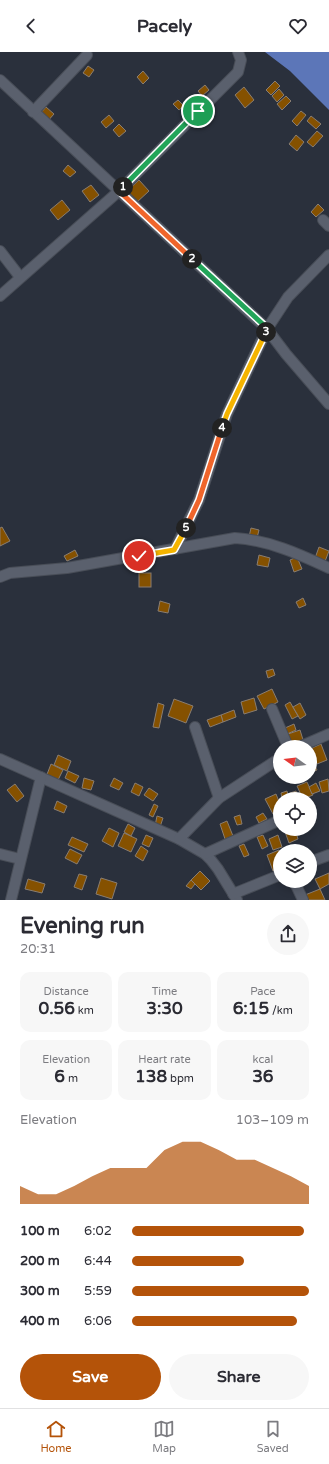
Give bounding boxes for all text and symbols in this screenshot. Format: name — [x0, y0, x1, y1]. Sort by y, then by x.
icon: back — [20, 15, 42, 37]
text: Pacely — [137, 15, 192, 37]
icon: heart — [287, 15, 309, 37]
pin — [181, 94, 215, 128]
icon: arrive — [187, 100, 209, 122]
pin: 1 — [113, 177, 133, 197]
text: 1 — [120, 180, 126, 193]
pin: 2 — [182, 249, 202, 269]
text: 2 — [189, 252, 195, 265]
pin: 3 — [256, 322, 276, 342]
text: 3 — [263, 325, 269, 338]
pin: 4 — [212, 418, 232, 438]
text: 4 — [219, 421, 225, 434]
pin: 5 — [176, 518, 196, 538]
text: 5 — [183, 521, 189, 534]
pin — [122, 539, 156, 573]
icon: check — [128, 545, 150, 567]
north arrow — [273, 740, 317, 784]
map controls — [273, 740, 317, 888]
button: locate — [273, 792, 317, 836]
button: layers — [273, 844, 317, 888]
text: Evening run — [20, 913, 145, 939]
button: share — [267, 913, 309, 955]
text: 20:31 — [20, 941, 56, 957]
text: Distance — [44, 985, 89, 998]
text: Time — [152, 985, 177, 998]
text: Pace — [250, 985, 276, 998]
text: 0.56 — [38, 998, 75, 1019]
text: 3:30 — [146, 998, 183, 1019]
text: 6:15 — [233, 998, 269, 1019]
text: km — [75, 1004, 94, 1017]
text: /km — [269, 1004, 293, 1017]
text: Elevation — [42, 1053, 90, 1066]
text: Heart rate — [138, 1053, 191, 1066]
text: kcal — [252, 1053, 273, 1066]
text: 6 — [54, 1066, 65, 1087]
text: 138 — [135, 1066, 167, 1087]
text: 36 — [252, 1066, 274, 1087]
text: m — [65, 1072, 78, 1085]
text: bpm — [167, 1072, 194, 1085]
text: Elevation — [20, 1112, 77, 1128]
text: 103–109 m — [236, 1112, 309, 1128]
text: 100 m — [20, 1223, 60, 1239]
text: 6:02 — [84, 1223, 112, 1239]
text: 200 m — [20, 1253, 60, 1269]
text: 6:44 — [84, 1253, 112, 1269]
text: 300 m — [20, 1283, 60, 1299]
text: 5:59 — [84, 1283, 112, 1299]
text: 400 m — [20, 1313, 60, 1329]
text: 6:06 — [84, 1313, 112, 1329]
button: Save — [20, 1354, 161, 1400]
button: Share — [169, 1354, 309, 1400]
tab: Home — [40, 1418, 72, 1455]
tab: Map — [152, 1418, 176, 1455]
tab: Saved — [257, 1418, 289, 1455]

